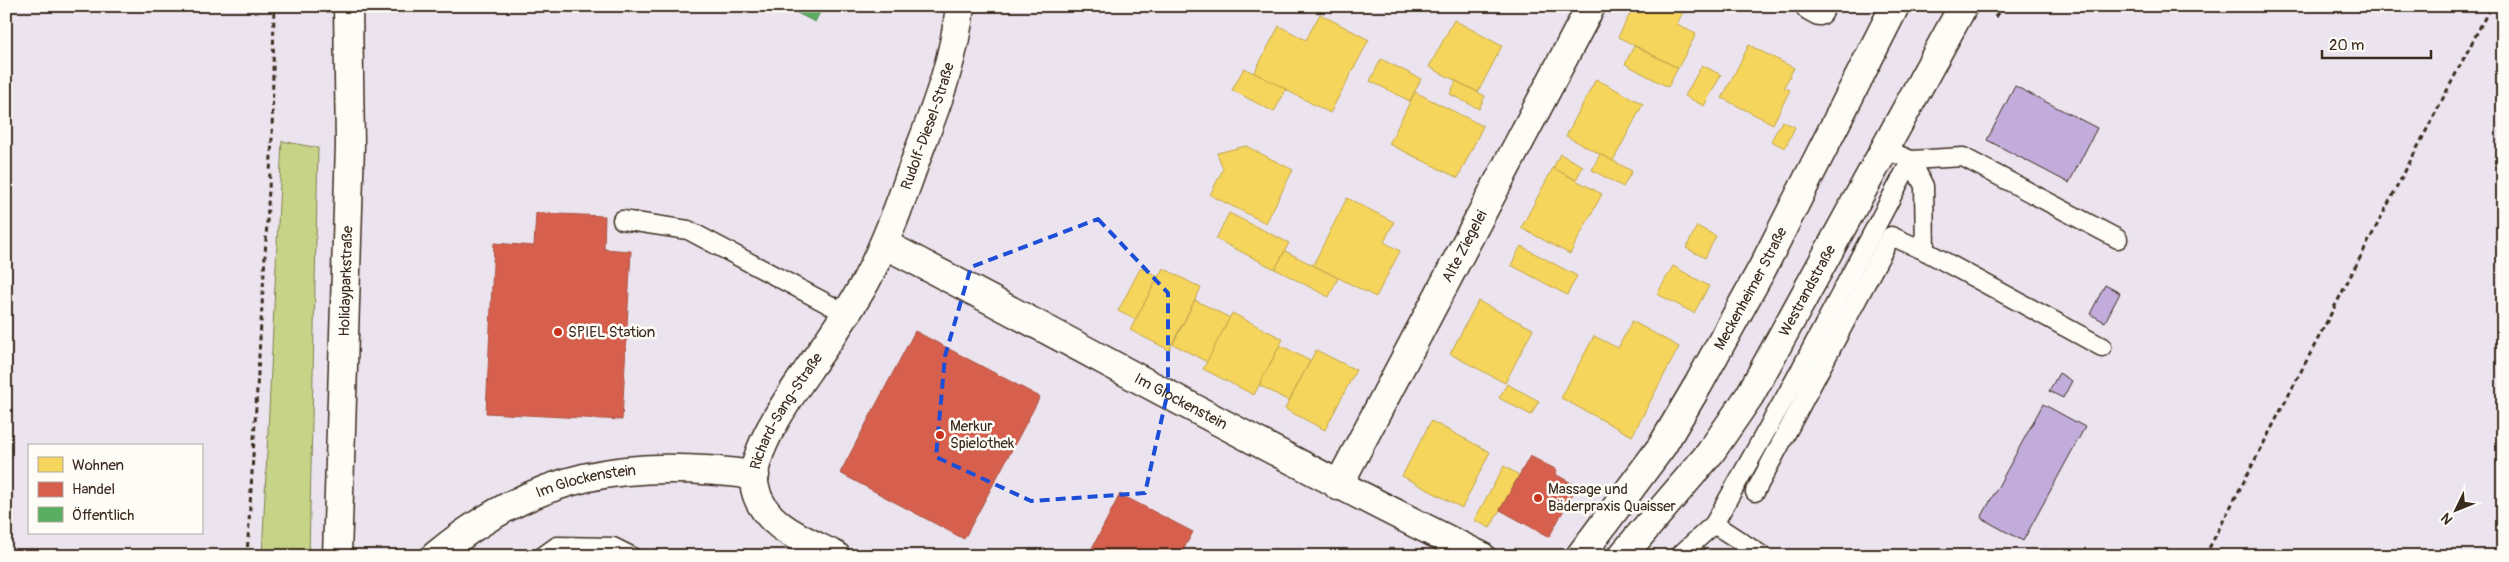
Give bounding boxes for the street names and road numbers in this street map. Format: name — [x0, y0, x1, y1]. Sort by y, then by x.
street label: Rudolf-Diesel-Straße — [896, 60, 959, 192]
street label: Alte Ziegelei — [1438, 207, 1491, 286]
street label: Meckenheimer Straße — [1710, 223, 1791, 353]
street label: Holidayparkstraße — [334, 225, 357, 337]
street label: Westrandstraße — [1774, 241, 1840, 340]
street label: Richard-Sang-Straße — [746, 348, 827, 471]
street label: Im Glockenstein — [1131, 369, 1231, 434]
street label: Im Glockenstein — [533, 460, 637, 502]

